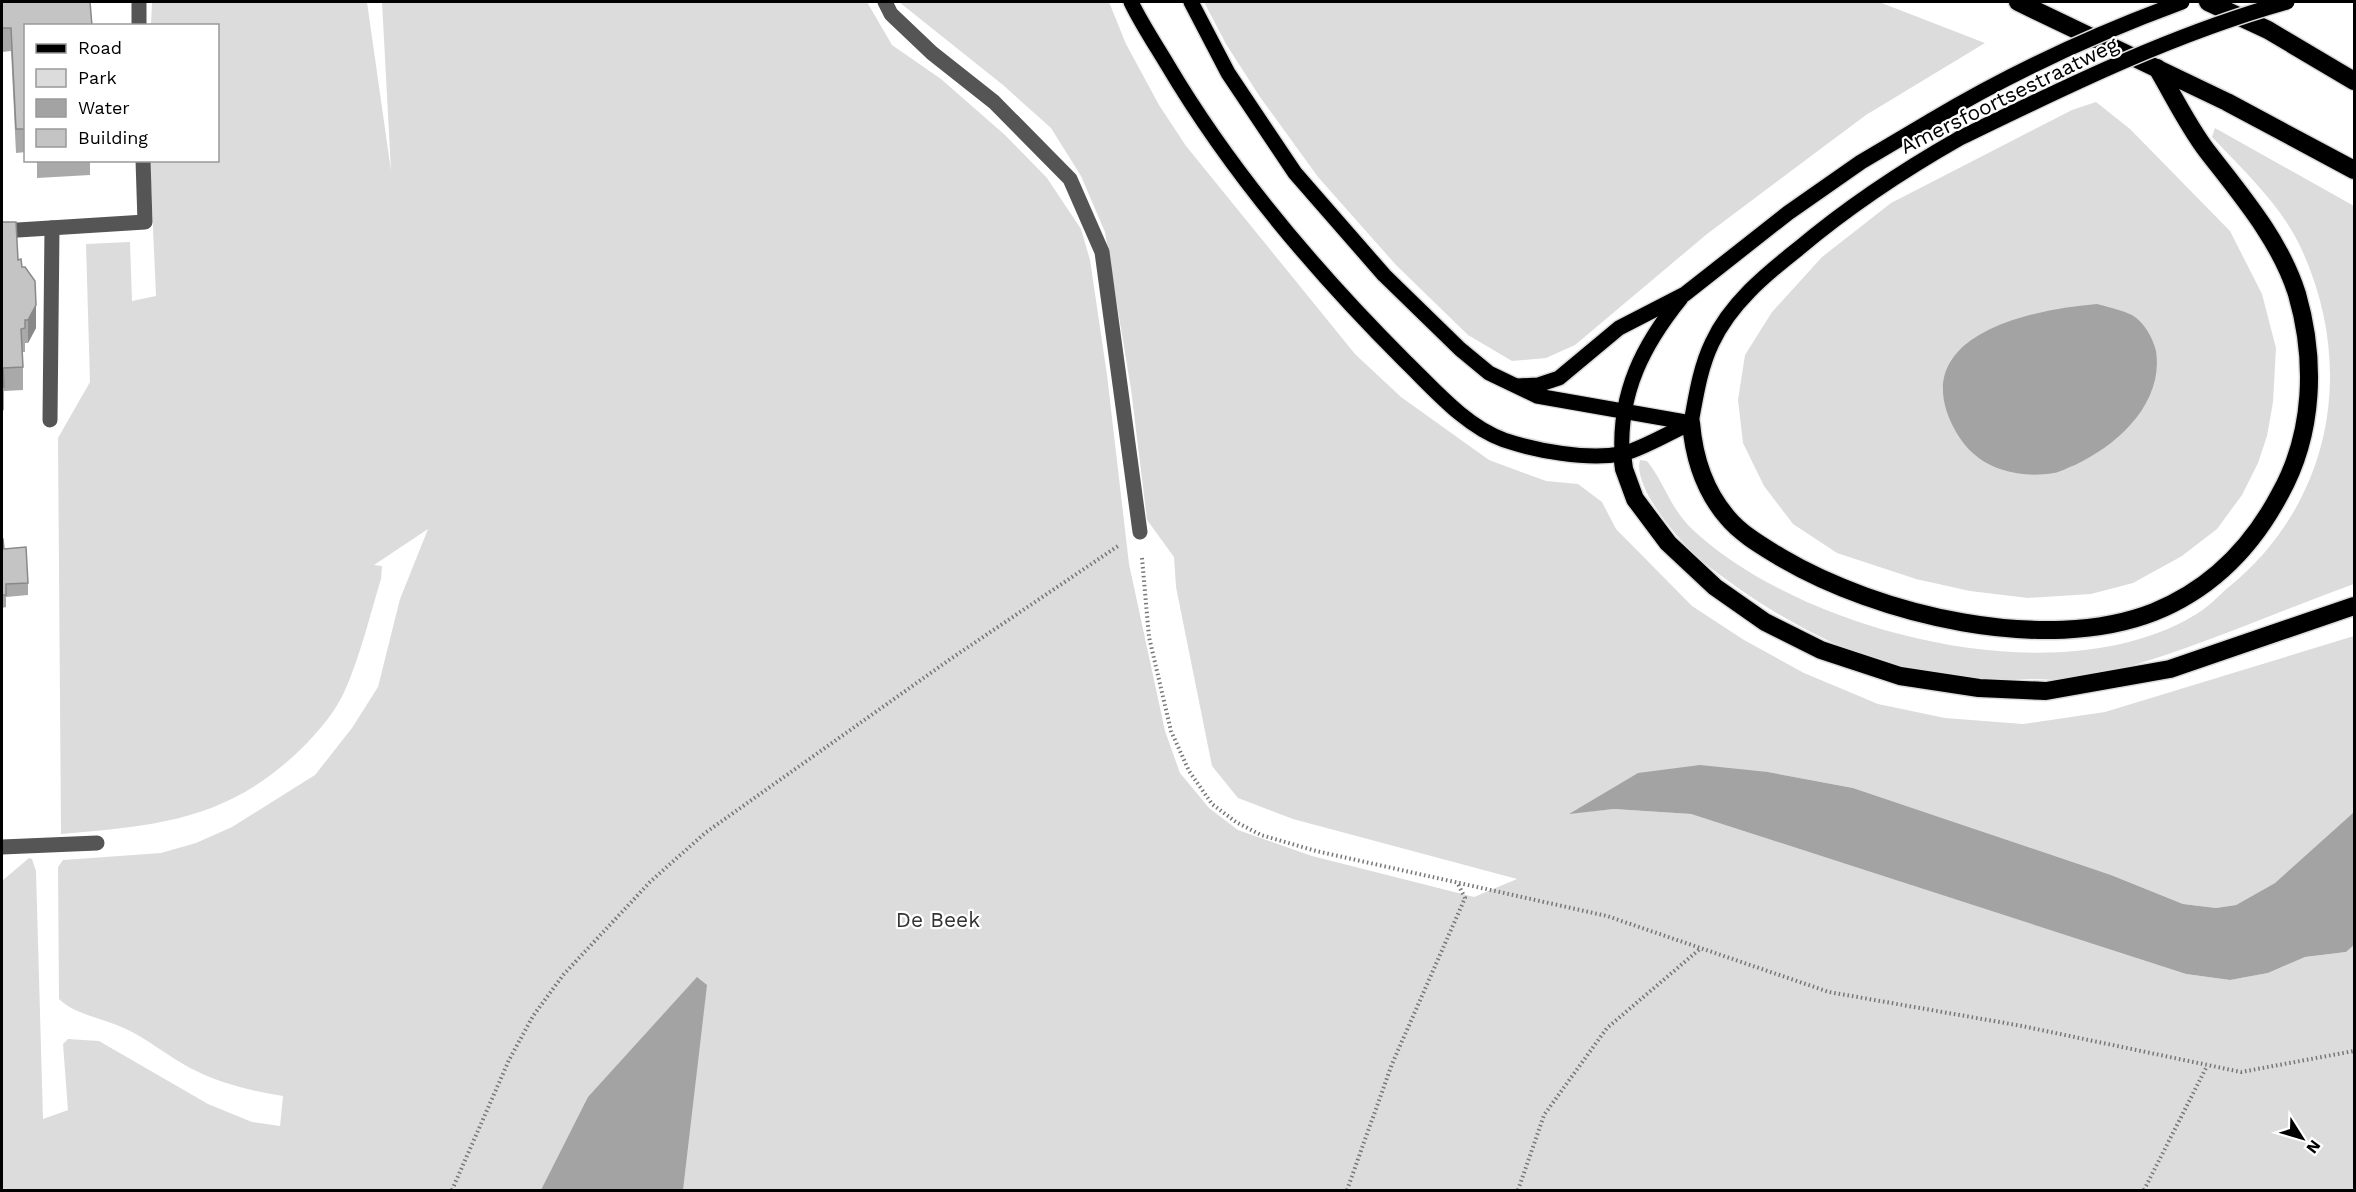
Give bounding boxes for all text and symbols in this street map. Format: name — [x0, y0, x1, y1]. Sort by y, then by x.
legend — [24, 24, 219, 162]
street label: Amersfoortsestraatweg — [1896, 31, 2123, 159]
text: Road — [78, 37, 122, 58]
text: Park — [78, 67, 117, 88]
text: Water — [78, 97, 130, 118]
text: Building — [78, 127, 148, 148]
park label: De Beek — [896, 907, 980, 932]
north arrow — [2272, 1108, 2332, 1168]
text: N — [2302, 1136, 2325, 1157]

